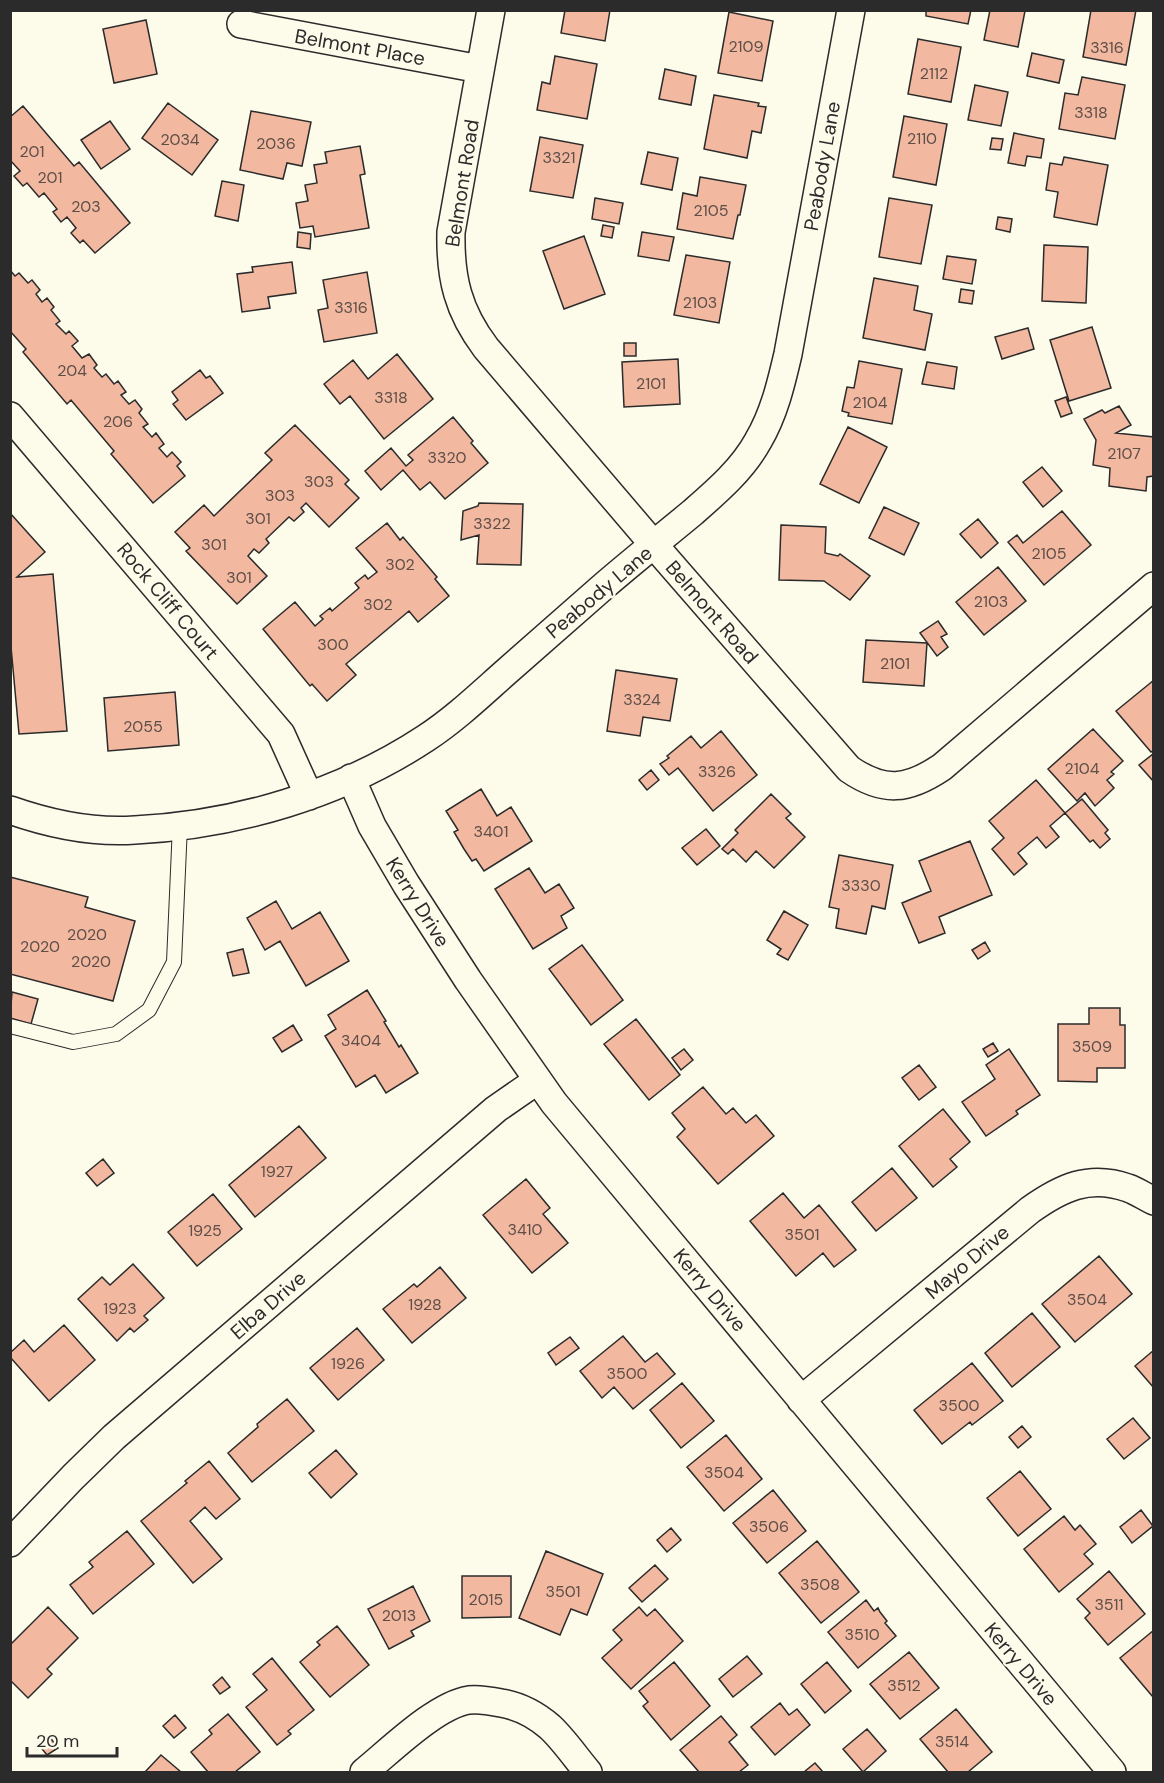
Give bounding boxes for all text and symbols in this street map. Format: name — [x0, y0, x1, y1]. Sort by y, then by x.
street label: Belmont Place — [293, 23, 427, 71]
house number: 2109 — [728, 36, 764, 57]
house number: 3316 — [1090, 37, 1124, 58]
house number: 2112 — [920, 63, 948, 84]
street label: Peabody Lane — [798, 99, 846, 233]
house number: 3318 — [1074, 102, 1108, 123]
street label: Belmont Road — [439, 117, 485, 249]
house number: 2110 — [907, 128, 937, 149]
house number: 2034 — [160, 129, 200, 150]
house number: 2036 — [256, 133, 296, 154]
house number: 201 — [20, 141, 45, 162]
house number: 3321 — [542, 147, 576, 168]
house number: 201 — [38, 167, 63, 188]
house number: 203 — [71, 196, 101, 217]
house number: 2105 — [694, 200, 728, 221]
house number: 2103 — [683, 292, 717, 313]
house number: 3316 — [334, 297, 368, 318]
house number: 204 — [57, 360, 87, 381]
house number: 2101 — [636, 373, 666, 394]
house number: 3318 — [374, 387, 408, 408]
house number: 2104 — [853, 392, 888, 413]
house number: 206 — [103, 411, 133, 432]
house number: 2107 — [1107, 443, 1141, 464]
house number: 3320 — [428, 447, 467, 468]
house number: 303 — [304, 471, 334, 492]
house number: 303 — [265, 485, 295, 506]
house number: 301 — [245, 508, 271, 529]
house number: 3322 — [473, 513, 511, 534]
house number: 301 — [201, 534, 227, 555]
street label: Rock Cliff Court — [111, 537, 225, 665]
street label: Peabody Lane — [541, 540, 657, 644]
house number: 2105 — [1032, 543, 1066, 564]
house number: 302 — [385, 554, 415, 575]
street label: Belmont Road — [660, 555, 764, 669]
house number: 301 — [226, 567, 252, 588]
house number: 2103 — [974, 591, 1008, 612]
house number: 302 — [363, 594, 393, 615]
house number: 300 — [317, 634, 349, 655]
house number: 2101 — [880, 653, 910, 674]
house number: 3324 — [623, 689, 661, 710]
house number: 2055 — [123, 716, 163, 737]
house number: 2104 — [1065, 758, 1100, 779]
house number: 3326 — [698, 761, 736, 782]
house number: 3401 — [473, 821, 509, 842]
street label: Kerry Drive — [380, 852, 456, 952]
house number: 3330 — [841, 875, 881, 896]
house number: 2020 — [67, 924, 107, 945]
house number: 2020 — [20, 936, 60, 957]
house number: 2020 — [71, 951, 111, 972]
house number: 3404 — [341, 1030, 381, 1051]
house number: 3509 — [1072, 1036, 1112, 1057]
house number: 1927 — [261, 1161, 293, 1182]
house number: 3410 — [507, 1219, 543, 1240]
street label: Mayo Drive — [920, 1219, 1014, 1305]
house number: 1925 — [188, 1220, 222, 1241]
house number: 3501 — [784, 1224, 820, 1245]
street label: Kerry Drive — [668, 1243, 752, 1337]
street label: Elba Drive — [225, 1265, 311, 1345]
house number: 3504 — [1067, 1289, 1107, 1310]
house number: 1928 — [408, 1294, 442, 1315]
house number: 1923 — [103, 1298, 137, 1319]
house number: 1926 — [331, 1353, 365, 1374]
house number: 3500 — [606, 1363, 648, 1384]
house number: 3500 — [938, 1395, 980, 1416]
house number: 3504 — [704, 1462, 744, 1483]
house number: 3506 — [749, 1516, 789, 1537]
house number: 3508 — [800, 1574, 840, 1595]
house number: 3501 — [545, 1581, 581, 1602]
house number: 2015 — [469, 1589, 503, 1610]
house number: 3511 — [1094, 1594, 1124, 1615]
house number: 2013 — [382, 1605, 416, 1626]
street label: Kerry Drive — [979, 1617, 1063, 1711]
house number: 3510 — [844, 1624, 880, 1645]
house number: 3512 — [887, 1675, 921, 1696]
scale bar — [27, 1720, 117, 1758]
text: 20 m — [36, 1729, 79, 1753]
house number: 3514 — [935, 1731, 969, 1752]

